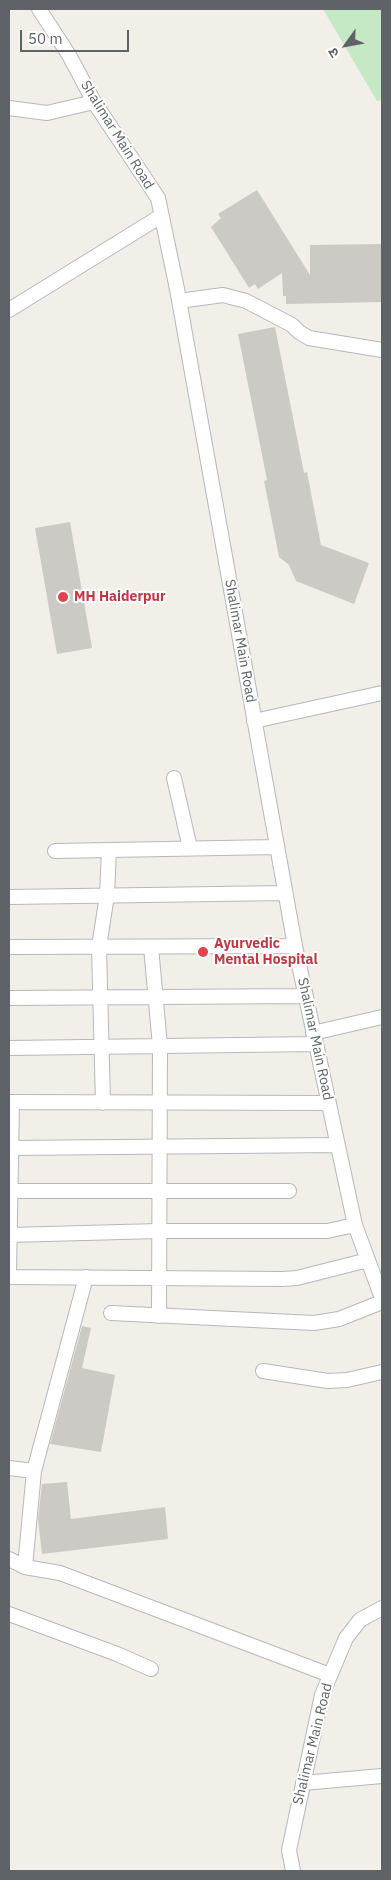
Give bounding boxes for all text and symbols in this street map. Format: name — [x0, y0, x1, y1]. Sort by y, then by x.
scale bar — [22, 20, 131, 52]
north arrow — [321, 20, 371, 70]
text: 50 m — [28, 29, 63, 48]
text: उ — [323, 45, 343, 61]
street label: Shalimar Main Road — [77, 78, 157, 192]
street label: Shalimar Main Road — [221, 578, 259, 704]
place label: MH Haiderpur — [74, 589, 166, 605]
marker: MH Haiderpur — [56, 590, 70, 604]
place label: Ayurvedic Mental Hospital — [214, 936, 318, 969]
marker: Ayurvedic Mental Hospital — [196, 945, 210, 959]
street label: Shalimar Main Road — [294, 976, 336, 1102]
street label: Shalimar Main Road — [290, 1681, 336, 1807]

